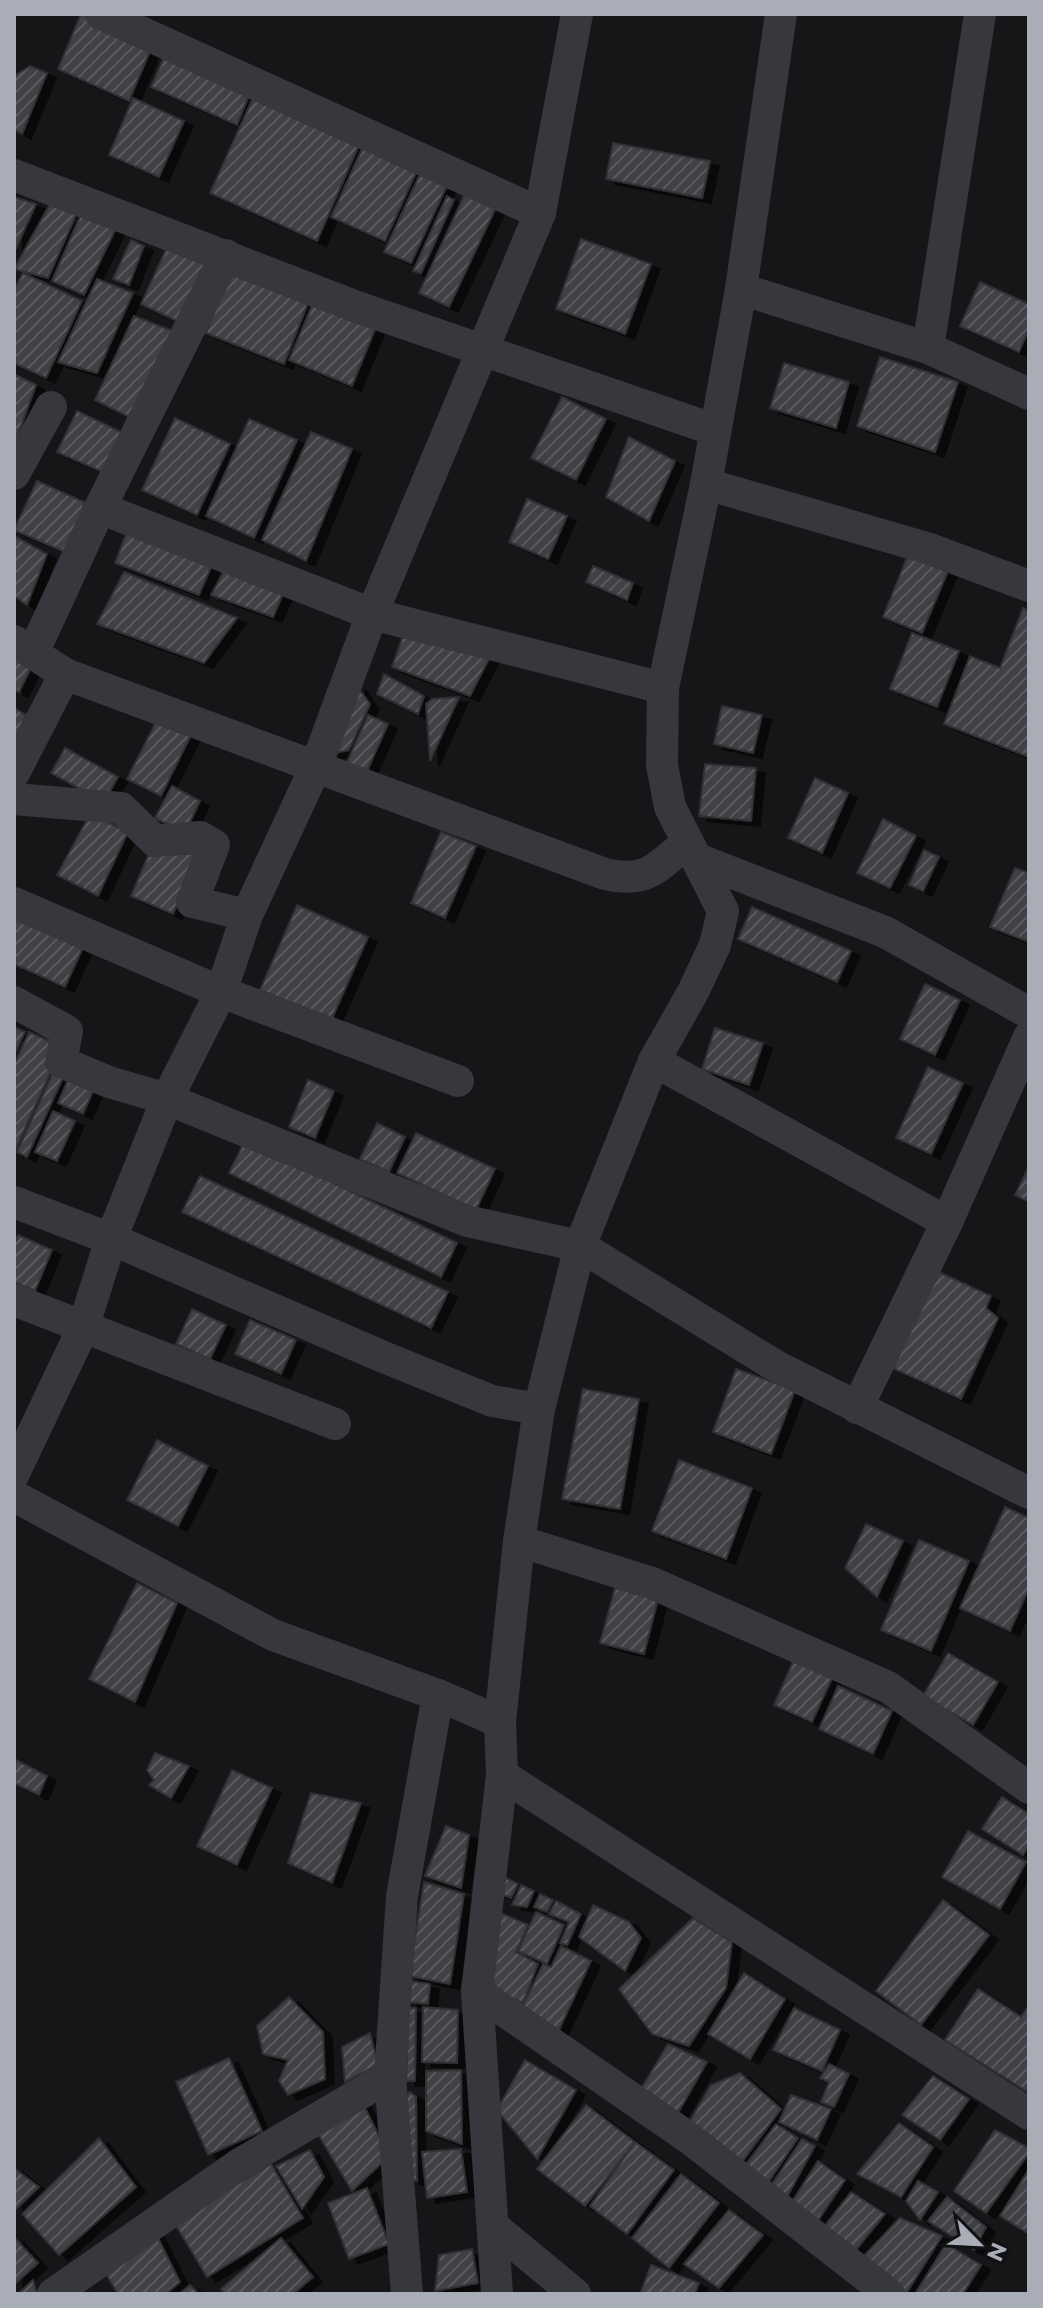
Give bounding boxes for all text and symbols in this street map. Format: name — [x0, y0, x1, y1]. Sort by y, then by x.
north arrow — [939, 2204, 1019, 2284]
text: N — [981, 2238, 1013, 2266]

